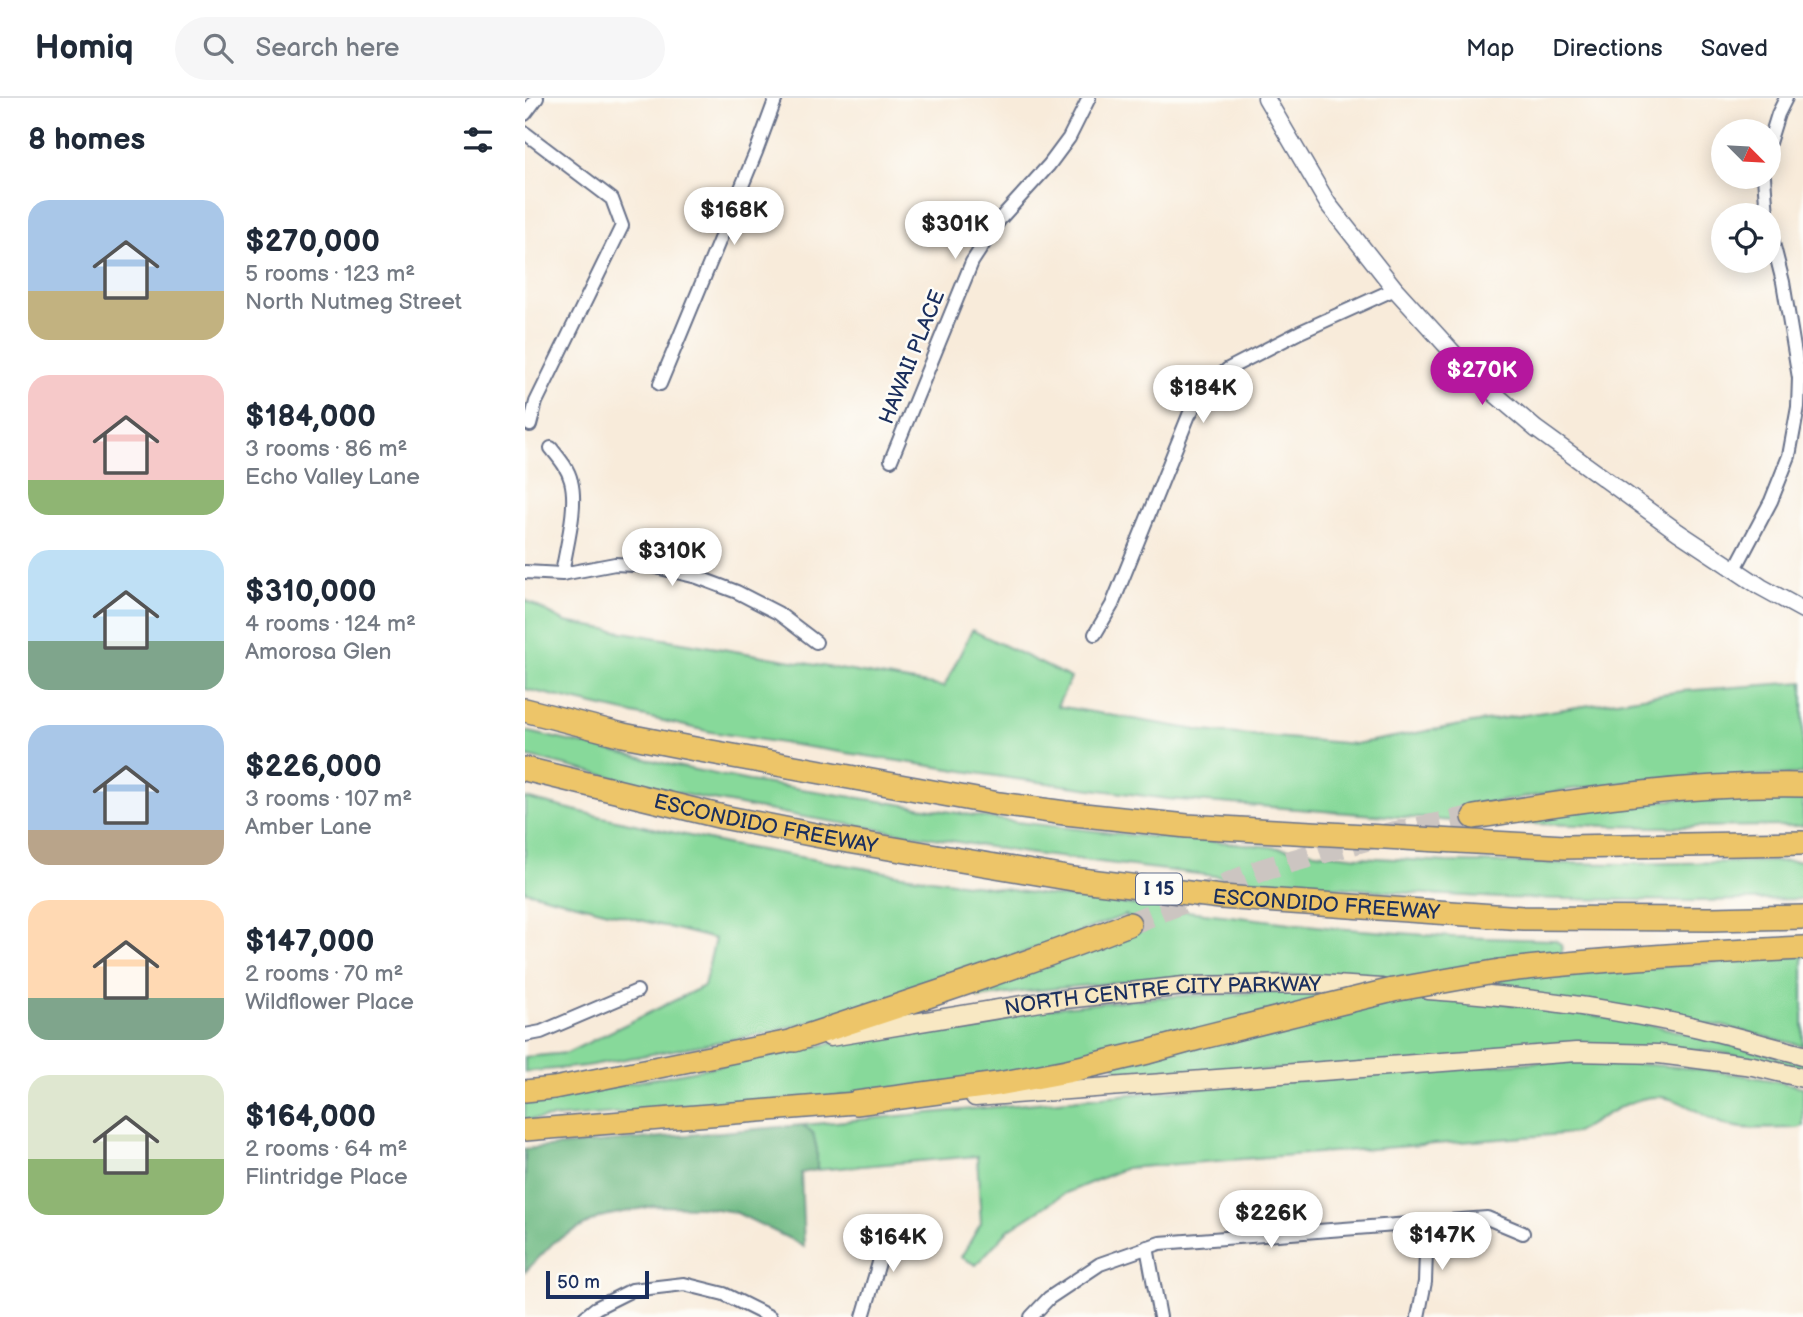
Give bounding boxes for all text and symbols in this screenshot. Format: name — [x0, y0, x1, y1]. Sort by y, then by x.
search box — [175, 17, 665, 80]
text: Homiq — [35, 28, 133, 68]
icon: search — [199, 29, 237, 67]
text: Search here — [255, 33, 400, 64]
text: Map — [1466, 34, 1514, 63]
text: Directions — [1552, 34, 1663, 63]
text: Saved — [1701, 34, 1768, 63]
north arrow — [1711, 119, 1781, 189]
map controls — [1711, 119, 1781, 273]
icon: filters — [459, 121, 497, 159]
text: 8 homes — [28, 122, 145, 158]
pin: $168K — [685, 188, 783, 247]
text: $168K — [700, 196, 768, 224]
pin: $301K — [906, 202, 1004, 261]
button: locate — [1711, 203, 1781, 273]
text: $301K — [921, 210, 989, 238]
text: $270,000 — [245, 224, 380, 260]
icon: home — [84, 228, 168, 312]
text: 5 rooms · 123 m² — [245, 260, 415, 288]
street label: HAWAII PLACE — [874, 286, 950, 428]
text: North Nutmeg Street — [245, 288, 462, 316]
pin: $270K — [1433, 348, 1531, 407]
text: $270K — [1446, 356, 1518, 384]
pin: $184K — [1154, 366, 1252, 425]
text: $184K — [1169, 374, 1237, 402]
text: $184,000 — [245, 399, 376, 435]
icon: home — [84, 403, 168, 487]
text: 3 rooms · 86 m² — [245, 435, 407, 463]
text: Echo Valley Lane — [245, 463, 420, 491]
pin: $310K — [623, 528, 721, 588]
text: $310K — [638, 537, 706, 565]
text: $310,000 — [245, 574, 376, 610]
icon: home — [84, 578, 168, 662]
text: 4 rooms · 124 m² — [245, 610, 416, 638]
text: Amorosa Glen — [245, 638, 392, 666]
text: $226,000 — [245, 749, 382, 785]
icon: home — [84, 753, 168, 837]
text: 3 rooms · 107 m² — [245, 785, 412, 813]
street label: ESCONDIDO FREEWAY — [651, 788, 880, 858]
text: Amber Lane — [245, 813, 372, 841]
road number: I 15 — [1136, 874, 1182, 904]
street label: ESCONDIDO FREEWAY — [1211, 884, 1442, 925]
text: $147,000 — [245, 924, 374, 960]
icon: home — [84, 928, 168, 1012]
text: 2 rooms · 70 m² — [245, 960, 404, 988]
street label: NORTH CENTRE CITY PARKWAY — [1003, 971, 1322, 1020]
text: Wildflower Place — [245, 988, 414, 1016]
text: $164,000 — [245, 1099, 376, 1135]
icon: home — [84, 1103, 168, 1187]
text: 2 rooms · 64 m² — [245, 1135, 407, 1163]
text: Flintridge Place — [245, 1163, 408, 1191]
pin: $226K — [1222, 1190, 1320, 1250]
text: $226K — [1235, 1199, 1307, 1227]
pin: $147K — [1393, 1212, 1491, 1272]
pin: $164K — [844, 1214, 942, 1274]
text: $147K — [1409, 1221, 1475, 1249]
text: $164K — [859, 1223, 927, 1251]
scale bar — [546, 1268, 649, 1300]
text: 50 m — [557, 1271, 600, 1294]

